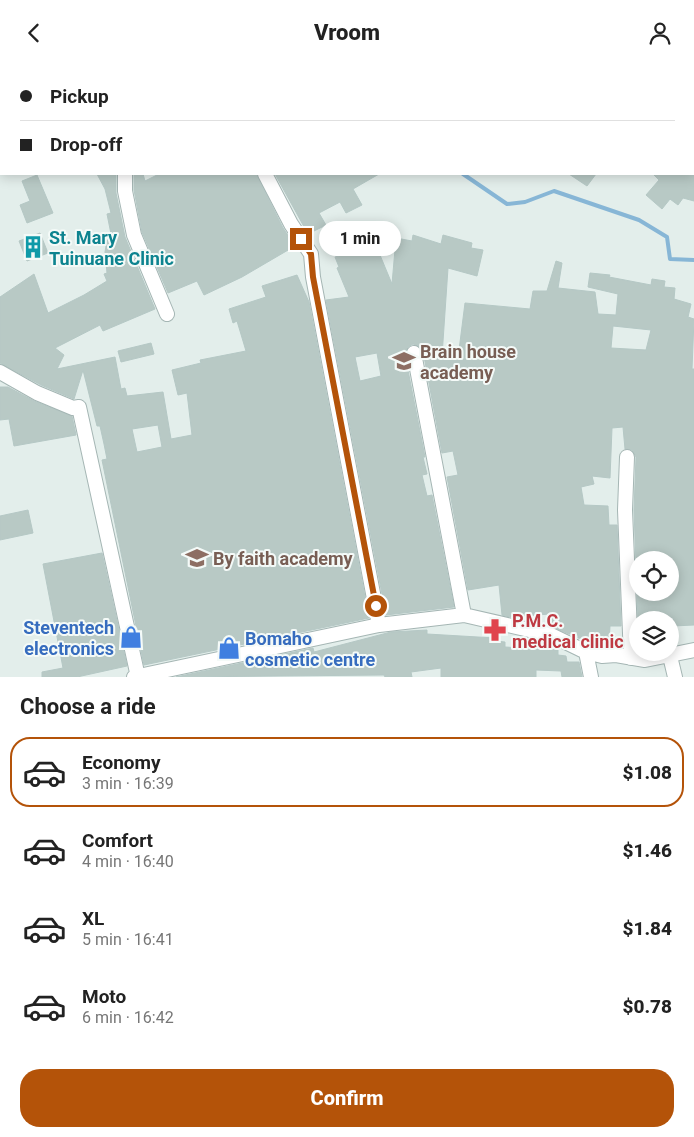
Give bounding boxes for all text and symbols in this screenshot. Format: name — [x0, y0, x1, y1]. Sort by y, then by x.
icon: back — [20, 19, 48, 47]
icon: person — [646, 19, 674, 47]
text: Vroom — [314, 20, 380, 45]
text: Pickup — [50, 85, 109, 108]
text: Drop-off — [50, 133, 122, 156]
callout: 1 min — [318, 221, 401, 257]
place label: St. Mary Tuinuane Clinic — [49, 227, 174, 269]
route end — [290, 228, 312, 250]
text: 1 min — [340, 229, 380, 248]
building icon: St. Mary Tuinuane Clinic — [20, 234, 46, 260]
place label: Brain house academy — [420, 341, 516, 383]
school or university icon: Brain house academy — [391, 348, 417, 374]
school or university icon: By faith academy — [184, 545, 210, 571]
place label: By faith academy — [213, 548, 354, 569]
map controls — [629, 551, 679, 661]
button: locate — [629, 551, 679, 601]
route start — [365, 595, 387, 617]
place label: P.M.C. medical clinic — [512, 610, 624, 652]
button: layers — [629, 611, 679, 661]
place label: Steventech electronics — [23, 617, 114, 659]
pharmacy icon: P.M.C. medical clinic — [482, 617, 508, 643]
shop icon: Steventech electronics — [118, 624, 144, 650]
place label: Bomaho cosmetic centre — [245, 628, 376, 670]
shop icon: Bomaho cosmetic centre — [216, 635, 242, 661]
text: Choose a ride — [20, 694, 156, 719]
icon: car — [22, 750, 67, 795]
text: Economy — [82, 751, 161, 774]
text: $1.08 — [623, 761, 672, 784]
text: 3 min · 16:39 — [82, 774, 174, 793]
icon: car — [22, 828, 67, 873]
text: Comfort — [82, 829, 153, 852]
text: $1.46 — [623, 839, 672, 862]
text: 4 min · 16:40 — [82, 852, 174, 871]
icon: car — [22, 906, 67, 951]
text: XL — [82, 907, 104, 930]
text: $1.84 — [623, 917, 672, 940]
text: 5 min · 16:41 — [82, 930, 174, 949]
icon: car — [22, 984, 67, 1029]
text: Moto — [82, 985, 126, 1008]
text: $0.78 — [623, 995, 672, 1018]
text: 6 min · 16:42 — [82, 1008, 174, 1027]
button: Confirm — [20, 1069, 674, 1127]

